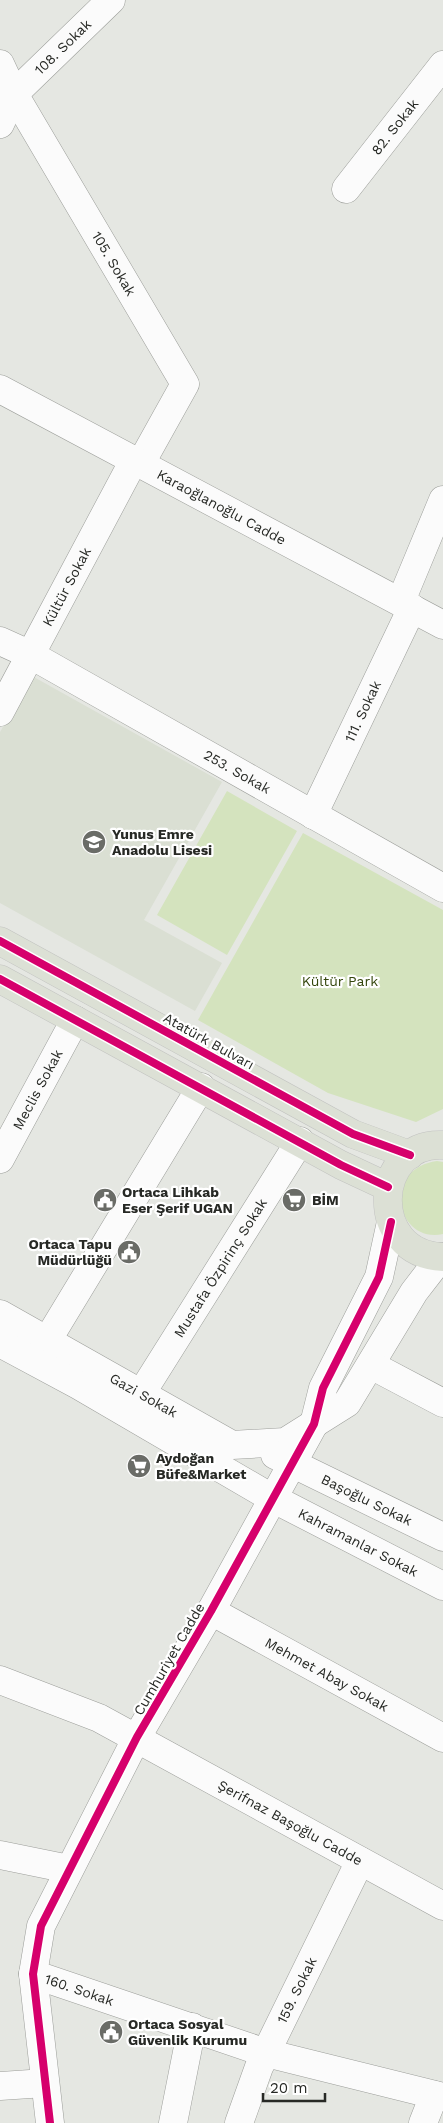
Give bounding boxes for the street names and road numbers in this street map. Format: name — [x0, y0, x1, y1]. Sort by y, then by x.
street label: 108. Sokak — [31, 16, 94, 78]
street label: 82. Sokak — [368, 96, 421, 158]
street label: 105. Sokak — [89, 229, 139, 299]
street label: Karaoğlanoğlu Cadde — [154, 466, 289, 548]
street label: Kültür Sokak — [39, 544, 94, 629]
street label: 111. Sokak — [341, 678, 384, 744]
street label: 253. Sokak — [201, 746, 274, 797]
street label: Atatürk Bulvarı — [161, 1009, 257, 1073]
street label: Meclis Sokak — [9, 1046, 66, 1132]
street label: Mustafa Özpirinç Sokak — [171, 1195, 270, 1340]
street label: Gazi Sokak — [107, 1370, 180, 1421]
street label: Başoğlu Sokak — [319, 1471, 415, 1529]
street label: Kahramanlar Sokak — [296, 1505, 421, 1580]
street label: Cumhuriyet Cadde — [130, 1600, 208, 1718]
street label: Mehmet Abay Sokak — [262, 1634, 391, 1715]
street label: Şerifnaz Başoğlu Cadde — [215, 1777, 365, 1868]
street label: 159. Sokak — [274, 1954, 320, 2026]
street label: 160. Sokak — [43, 1971, 116, 2009]

